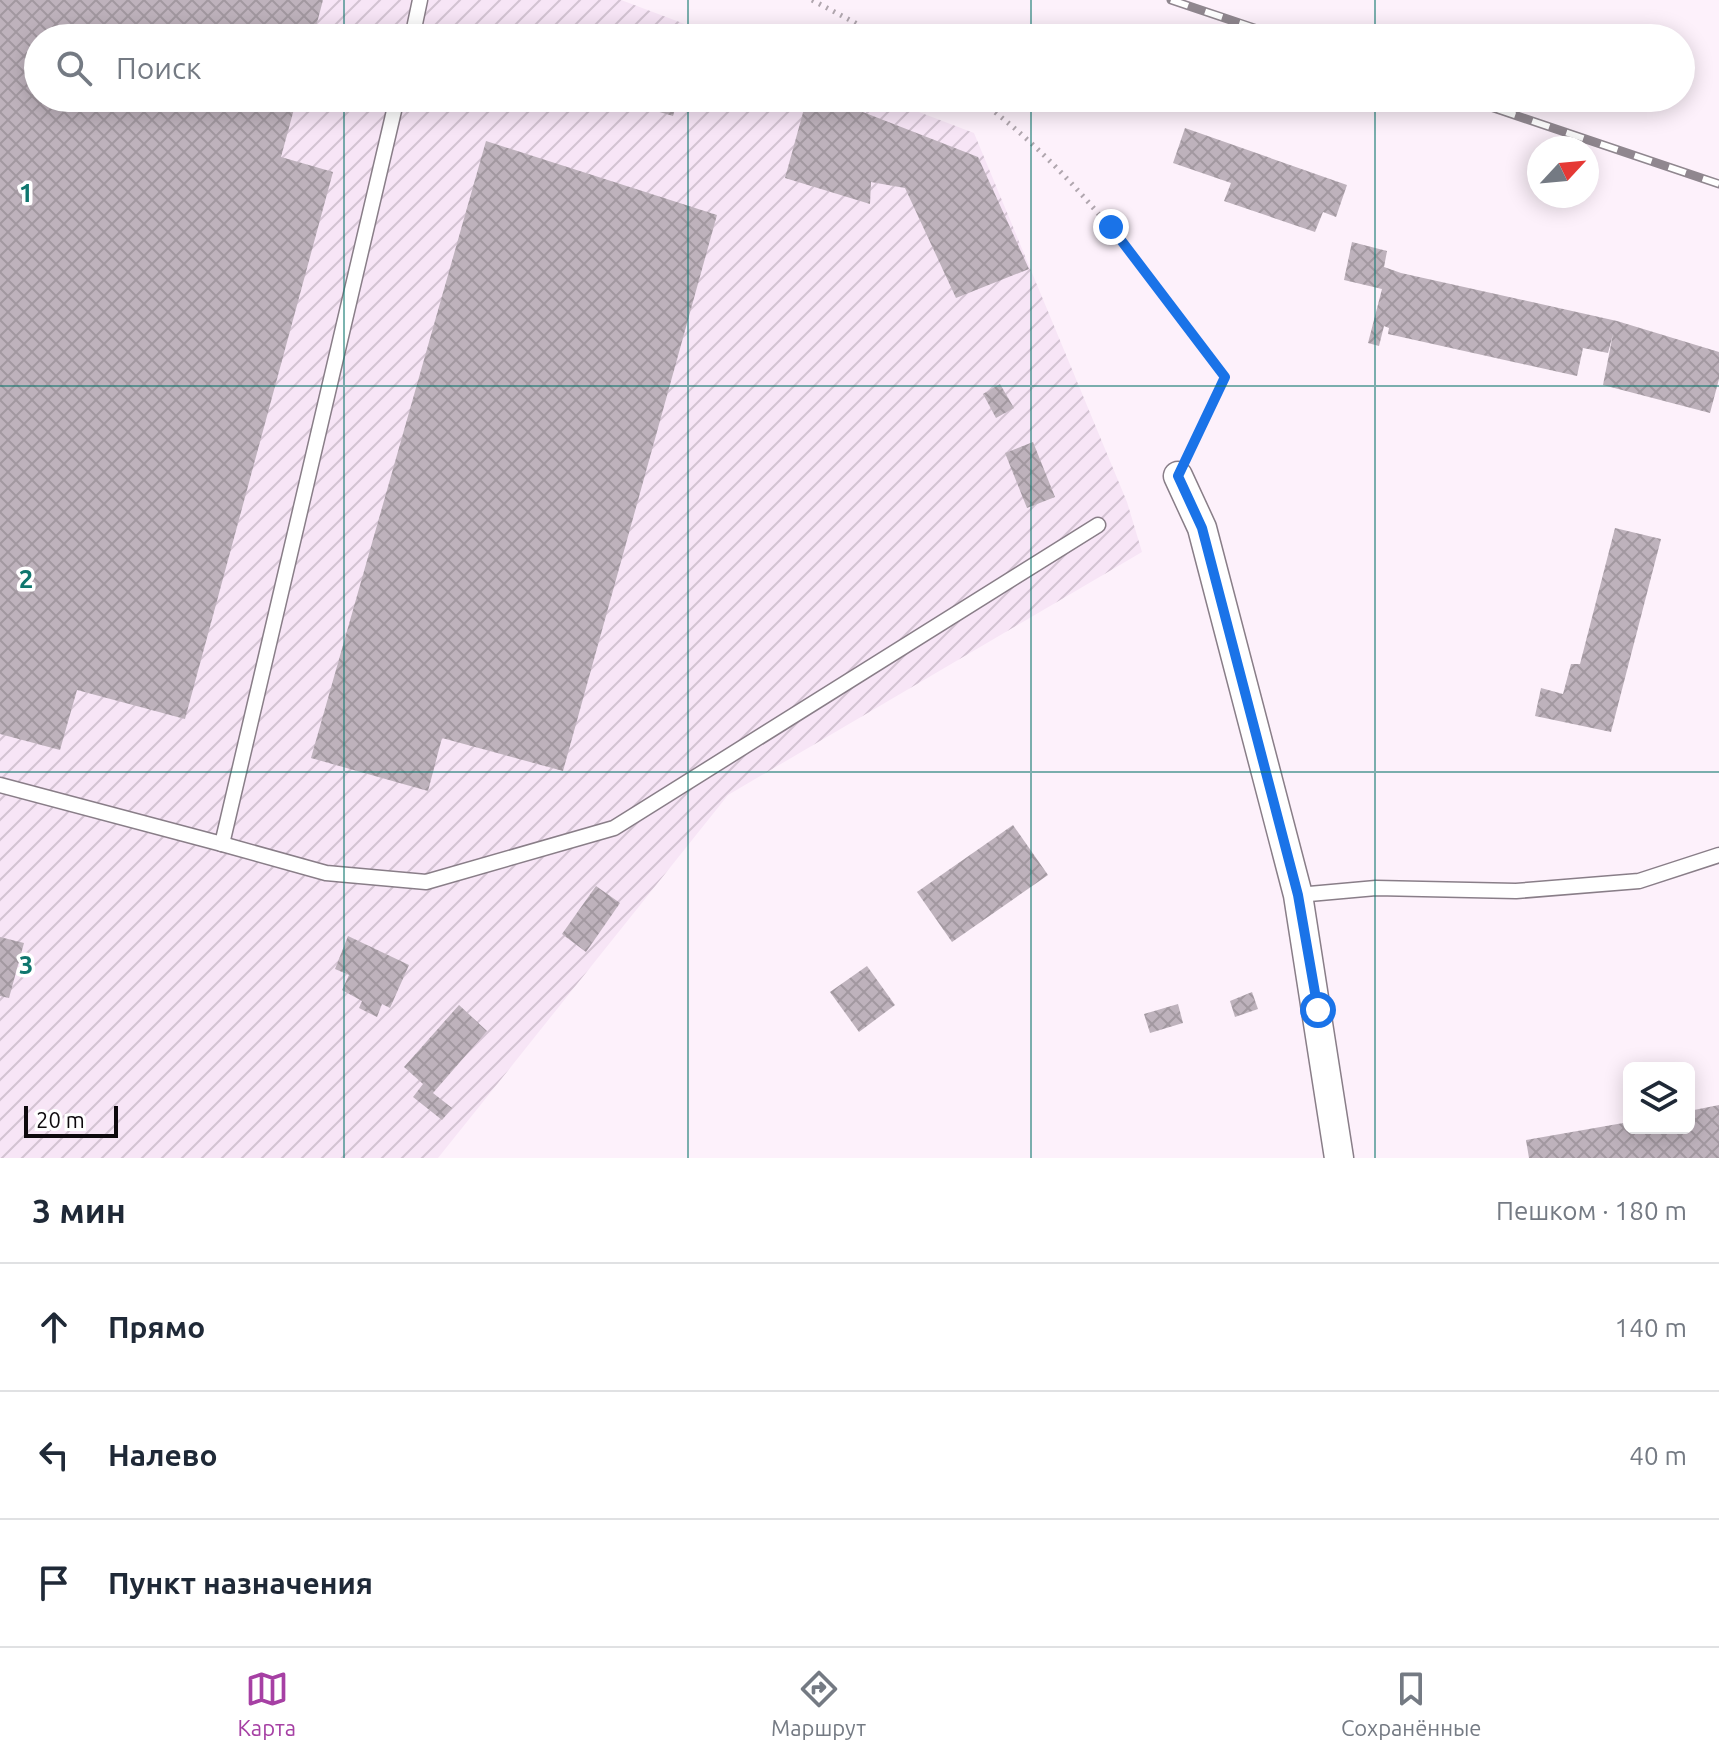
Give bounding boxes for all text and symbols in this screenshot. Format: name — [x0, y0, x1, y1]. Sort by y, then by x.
search box — [24, 24, 1695, 112]
icon: search — [52, 46, 96, 90]
text: Поиск — [116, 51, 201, 85]
north arrow — [1527, 136, 1599, 208]
text: 1 — [19, 178, 33, 207]
route end — [1093, 209, 1129, 245]
text: 2 — [19, 564, 33, 593]
text: 3 — [19, 950, 33, 979]
route start — [1300, 992, 1336, 1028]
map controls — [1623, 1062, 1695, 1134]
button: layers — [1623, 1062, 1695, 1134]
scale bar — [24, 1102, 118, 1138]
text: 20 m — [36, 1107, 85, 1132]
text: 3 мин — [32, 1191, 126, 1229]
text: Пешком · 180 m — [1496, 1196, 1687, 1225]
icon: ahead — [32, 1305, 76, 1349]
text: Прямо — [108, 1310, 205, 1344]
text: 140 m — [1615, 1313, 1687, 1342]
icon: left — [32, 1433, 76, 1477]
text: Налево — [108, 1438, 218, 1472]
text: 40 m — [1629, 1441, 1687, 1470]
icon: arrive — [32, 1561, 76, 1605]
text: Пункт назначения — [108, 1566, 373, 1600]
tab: Карта — [237, 1667, 296, 1740]
tab: Маршрут — [771, 1667, 866, 1740]
tab: Сохранённые — [1341, 1667, 1482, 1740]

